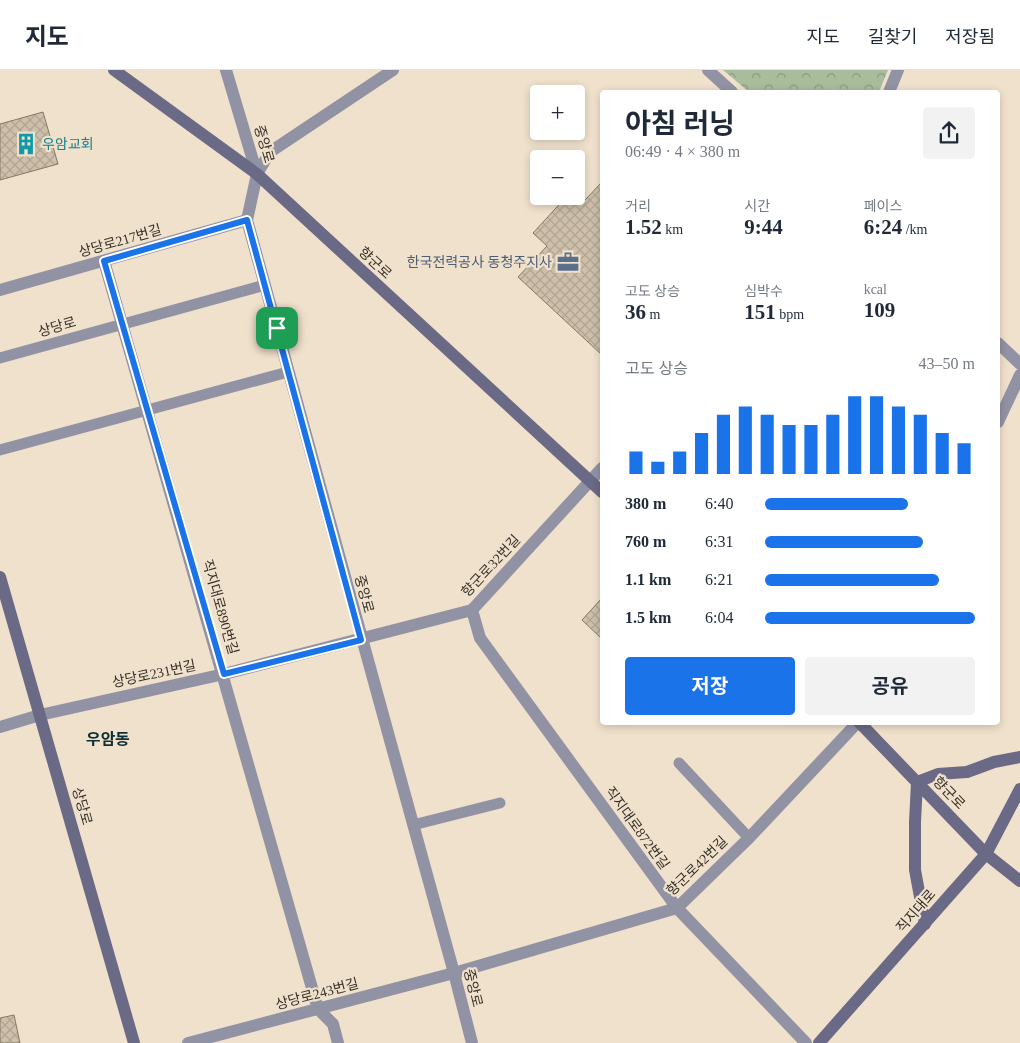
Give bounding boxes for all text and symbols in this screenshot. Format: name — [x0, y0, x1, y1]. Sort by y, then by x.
text: 지도 — [25, 24, 69, 50]
text: 지도 — [807, 27, 840, 47]
text: 길찾기 — [868, 27, 917, 47]
text: 저장됨 — [945, 27, 995, 47]
map controls — [530, 85, 585, 205]
button: + — [530, 85, 585, 140]
button: share — [923, 107, 975, 159]
text: 아침 러닝 — [625, 108, 735, 139]
street label: 중앙로 — [251, 123, 277, 165]
building icon: 우암교회 — [13, 131, 39, 157]
place label: 우암교회 — [42, 137, 94, 152]
text: 06:49 · 4 × 380 m — [625, 143, 740, 160]
button: − — [530, 150, 585, 205]
text: 거리 — [625, 199, 651, 214]
text: 시간 — [744, 199, 770, 214]
text: 페이스 — [864, 199, 902, 214]
text: 1.52 — [625, 215, 662, 239]
text: 9:44 — [744, 215, 783, 239]
text: 6:24 — [864, 215, 902, 239]
street label: 상당로217번길 — [77, 222, 163, 260]
text: km — [662, 222, 683, 237]
text: /km — [902, 222, 927, 237]
street label: 향군로 — [356, 244, 394, 282]
office icon: 한국전력공사 동청주지사 — [555, 249, 581, 275]
place label: 한국전력공사 동청주지사 — [407, 255, 552, 270]
text: kcal — [864, 282, 887, 297]
text: 고도 상승 — [625, 284, 680, 299]
text: 심박수 — [744, 284, 783, 299]
text: 109 — [864, 298, 895, 322]
text: 36 — [625, 300, 646, 324]
text: 151 — [744, 300, 776, 324]
pin — [256, 307, 298, 349]
text: m — [646, 307, 660, 322]
text: bpm — [776, 307, 804, 322]
street label: 상당로 — [36, 314, 78, 340]
icon: arrive — [263, 314, 291, 342]
text: 43–50 m — [919, 355, 975, 372]
text: 고도 상승 — [625, 360, 688, 377]
text: 380 m — [625, 495, 666, 512]
text: 6:40 — [705, 495, 733, 512]
street label: 향군로32번길 — [459, 532, 523, 600]
text: 760 m — [625, 533, 666, 550]
text: 6:31 — [705, 533, 733, 550]
street label: 직지대로890번길 — [199, 558, 241, 656]
text: 1.1 km — [625, 571, 671, 588]
text: 6:21 — [705, 571, 733, 588]
street label: 중앙로 — [352, 573, 376, 615]
text: 1.5 km — [625, 609, 671, 626]
text: 6:04 — [705, 609, 733, 626]
button: 저장 — [625, 657, 795, 715]
button: 공유 — [805, 657, 975, 715]
street label: 상당로231번길 — [111, 658, 197, 690]
district label: 우암동 — [86, 731, 130, 748]
street label: 향군로 — [930, 774, 968, 812]
street label: 직지대로872번길 — [602, 784, 672, 872]
street label: 상당로 — [69, 785, 95, 827]
street label: 향군로42번길 — [664, 833, 730, 899]
street label: 직지대로 — [893, 887, 939, 935]
street label: 중앙로 — [461, 967, 485, 1009]
street label: 상당로243번길 — [274, 976, 360, 1012]

